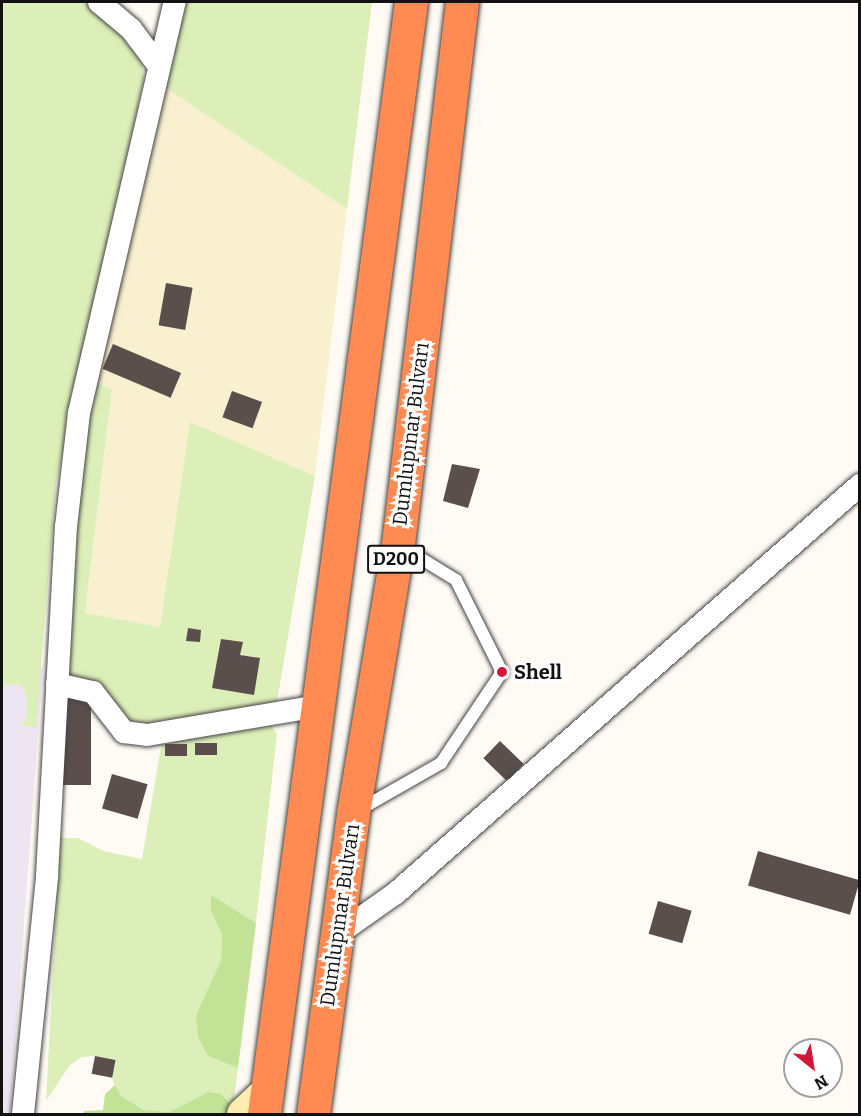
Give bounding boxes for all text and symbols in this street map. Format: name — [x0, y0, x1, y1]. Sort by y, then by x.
street label: Dumlupınar Bulvarı — [388, 341, 434, 527]
road number: D200 — [366, 544, 426, 574]
place label: Shell — [514, 660, 562, 684]
marker: Shell — [495, 665, 509, 679]
street label: Dumlupınar Bulvarı — [315, 822, 365, 1008]
north arrow — [783, 1038, 843, 1098]
text: N — [811, 1071, 831, 1094]

